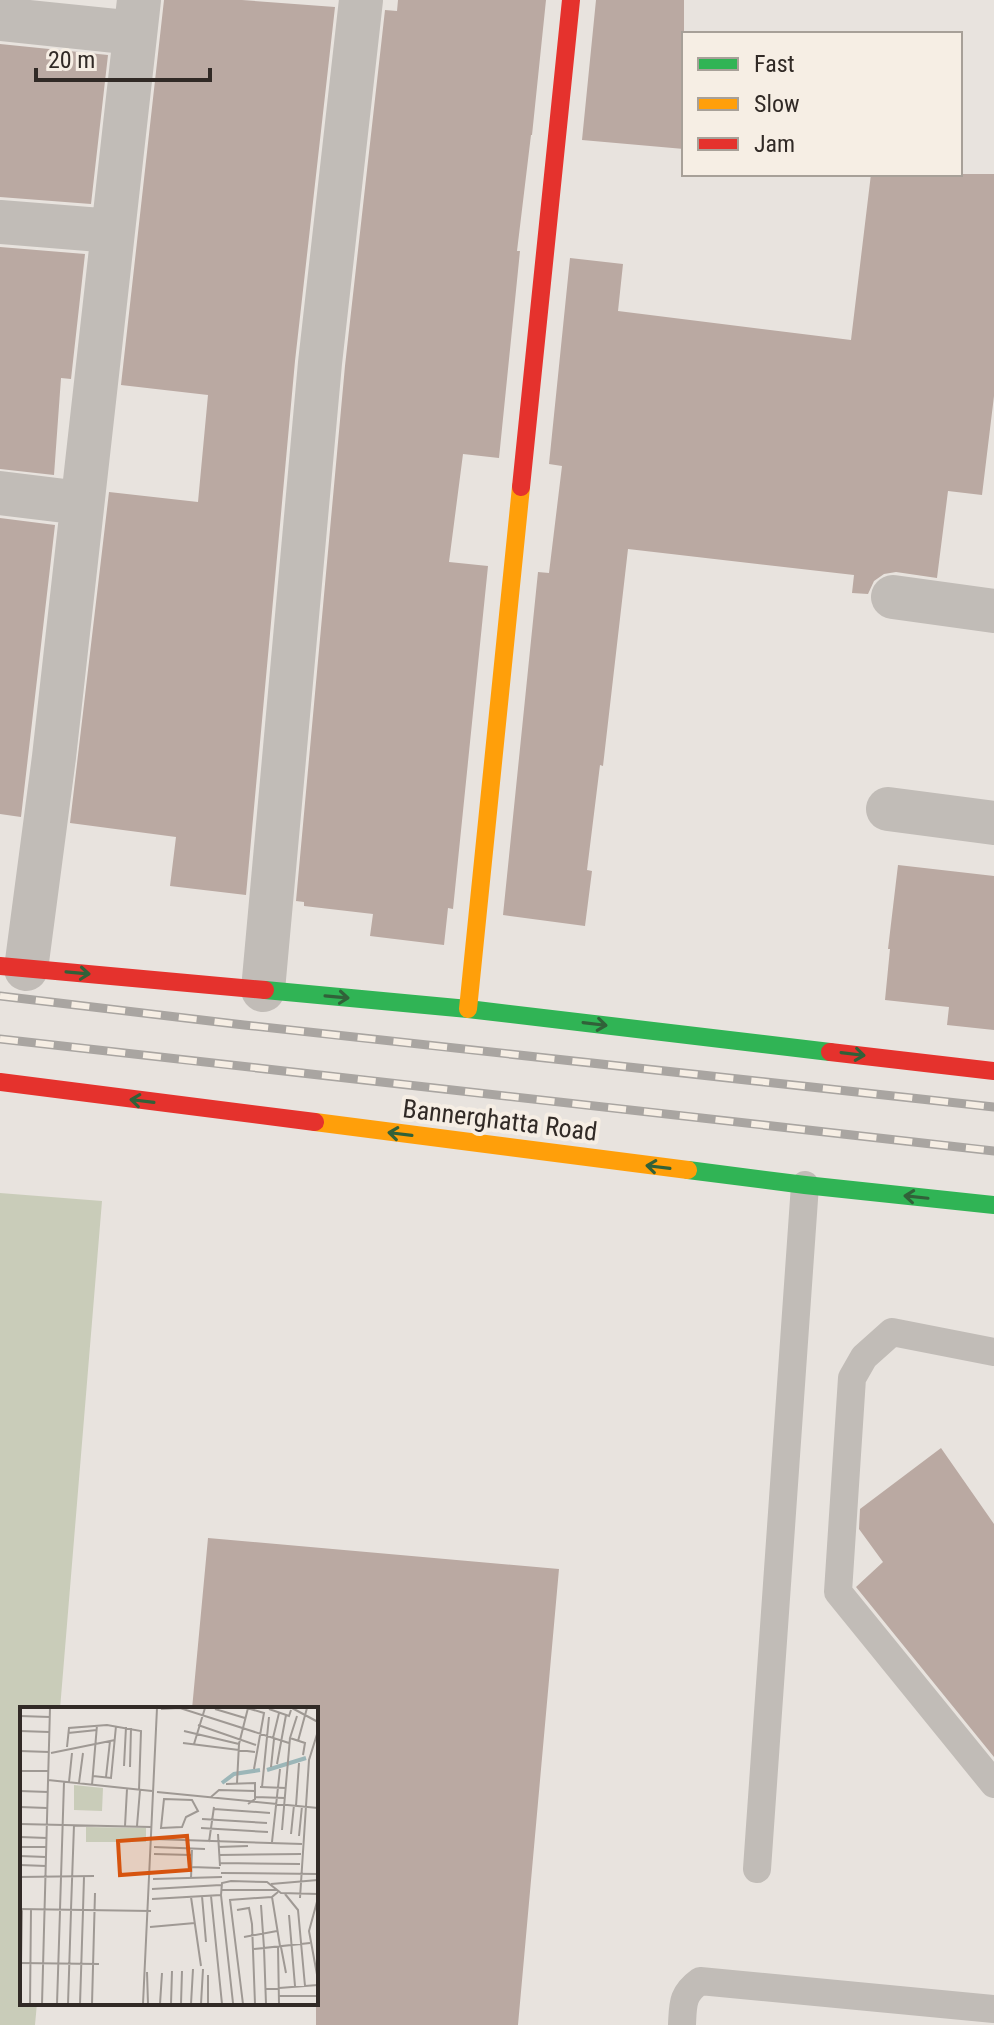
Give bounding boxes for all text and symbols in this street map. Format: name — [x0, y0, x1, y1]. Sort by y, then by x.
scale bar — [36, 32, 210, 82]
legend — [682, 32, 962, 176]
text: 20 m — [48, 46, 95, 74]
text: Fast — [754, 50, 795, 78]
text: Slow — [754, 90, 800, 118]
text: Jam — [754, 130, 795, 158]
one-way arrow — [64, 966, 91, 981]
one-way arrow — [323, 990, 350, 1005]
one-way arrow — [582, 1017, 607, 1032]
one-way arrow — [839, 1047, 866, 1062]
one-way arrow — [130, 1093, 156, 1108]
street label: Bannerghatta Road — [401, 1093, 599, 1147]
one-way arrow — [388, 1126, 413, 1141]
one-way arrow — [646, 1159, 671, 1174]
one-way arrow — [904, 1190, 930, 1205]
inset map — [20, 1707, 318, 2005]

